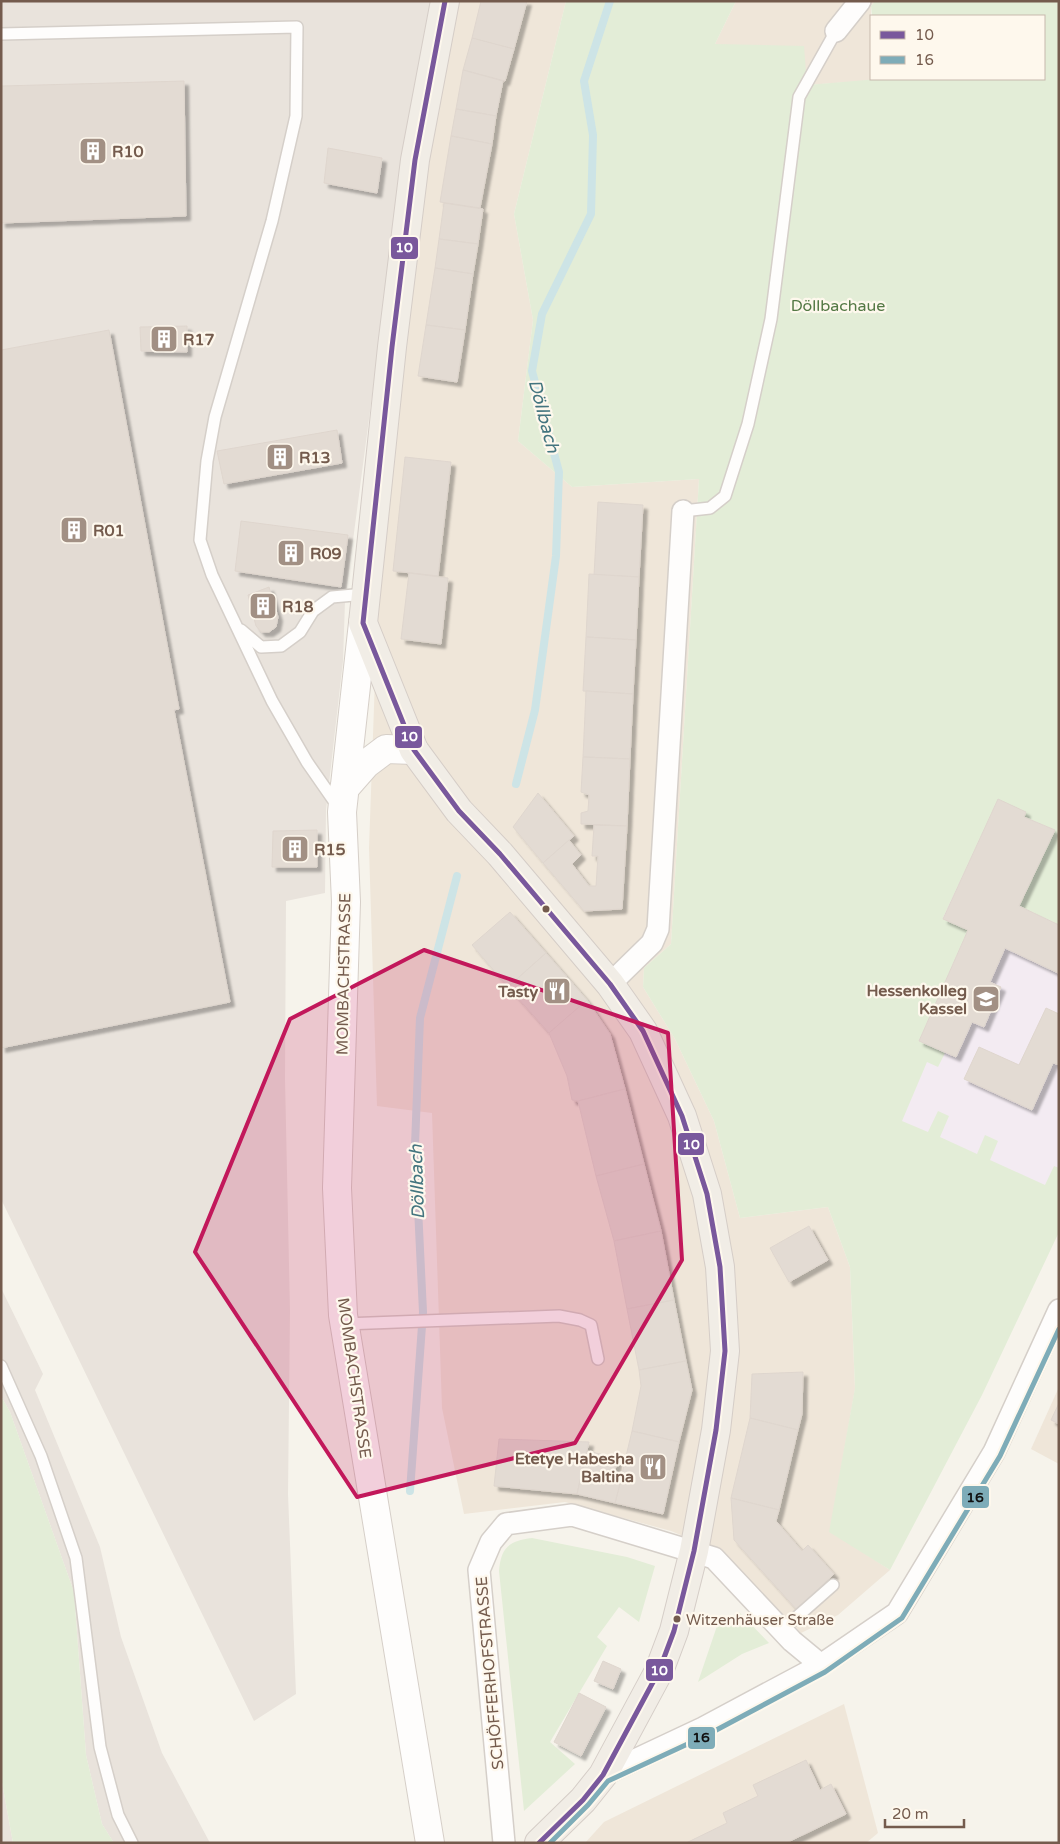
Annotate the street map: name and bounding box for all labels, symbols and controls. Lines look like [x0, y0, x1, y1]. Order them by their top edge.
legend [870, 15, 1045, 80]
text: 10 [915, 26, 934, 44]
text: 16 [915, 51, 934, 69]
building icon: R10 [78, 136, 108, 166]
place label: R10 [112, 142, 144, 162]
line badge: 10 [390, 236, 419, 260]
text: 10 [395, 239, 413, 256]
park label: Döllbachaue [791, 296, 885, 316]
building icon: R17 [149, 324, 179, 354]
place label: R17 [183, 330, 215, 350]
water label: Döllbach [524, 377, 565, 456]
building icon: R13 [265, 442, 295, 472]
place label: R13 [299, 448, 331, 468]
building icon: R01 [59, 515, 89, 545]
place label: R01 [93, 521, 125, 541]
building icon: R09 [276, 538, 306, 568]
place label: R09 [310, 544, 342, 564]
building icon: R18 [248, 591, 278, 621]
place label: R18 [282, 597, 314, 617]
line badge: 10 [394, 725, 423, 749]
text: 10 [400, 728, 418, 745]
building icon: R15 [280, 834, 310, 864]
place label: R15 [314, 840, 346, 860]
street label: MOMBACHSTRASSE [333, 893, 355, 1055]
unlabelled marker [541, 904, 551, 914]
restaurant icon: Tasty [542, 976, 572, 1006]
place label: Hessenkolleg Kassel [867, 981, 967, 1019]
place label: Tasty [497, 982, 538, 1002]
school or university icon: Hessenkolleg Kassel [971, 984, 1001, 1014]
line badge: 10 [677, 1132, 705, 1156]
text: 10 [682, 1136, 700, 1153]
water label: Döllbach [405, 1143, 429, 1220]
street label: MOMBACHSTRASSE [333, 1296, 375, 1460]
place label: Etetye Habesha Baltina [515, 1449, 634, 1487]
restaurant icon: Etetye Habesha Baltina [638, 1452, 668, 1482]
line badge: 16 [961, 1485, 990, 1509]
text: 16 [966, 1489, 984, 1506]
street label: SCHÖFFERHOFSTRASSE [472, 1575, 508, 1771]
place label: Witzenhäuser Straße [686, 1611, 834, 1629]
marker: Witzenhäuser Straße [672, 1614, 682, 1624]
line badge: 10 [645, 1658, 674, 1682]
text: 10 [650, 1662, 668, 1679]
line badge: 16 [687, 1726, 716, 1750]
text: 16 [692, 1729, 710, 1746]
scale bar [885, 1796, 964, 1828]
text: 20 m [892, 1805, 929, 1823]

